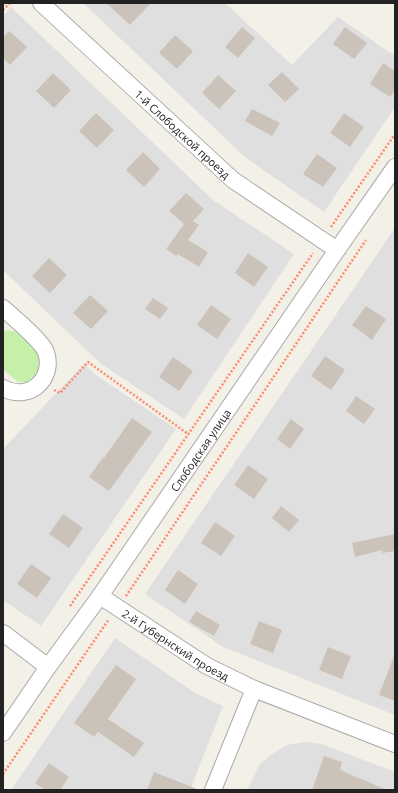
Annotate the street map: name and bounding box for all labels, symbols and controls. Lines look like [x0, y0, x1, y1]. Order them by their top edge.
street label: 1-й Слободской проезд [132, 86, 234, 182]
street label: Слободская улица [166, 406, 234, 494]
street label: 2-й Губернский проезд [120, 605, 232, 683]

